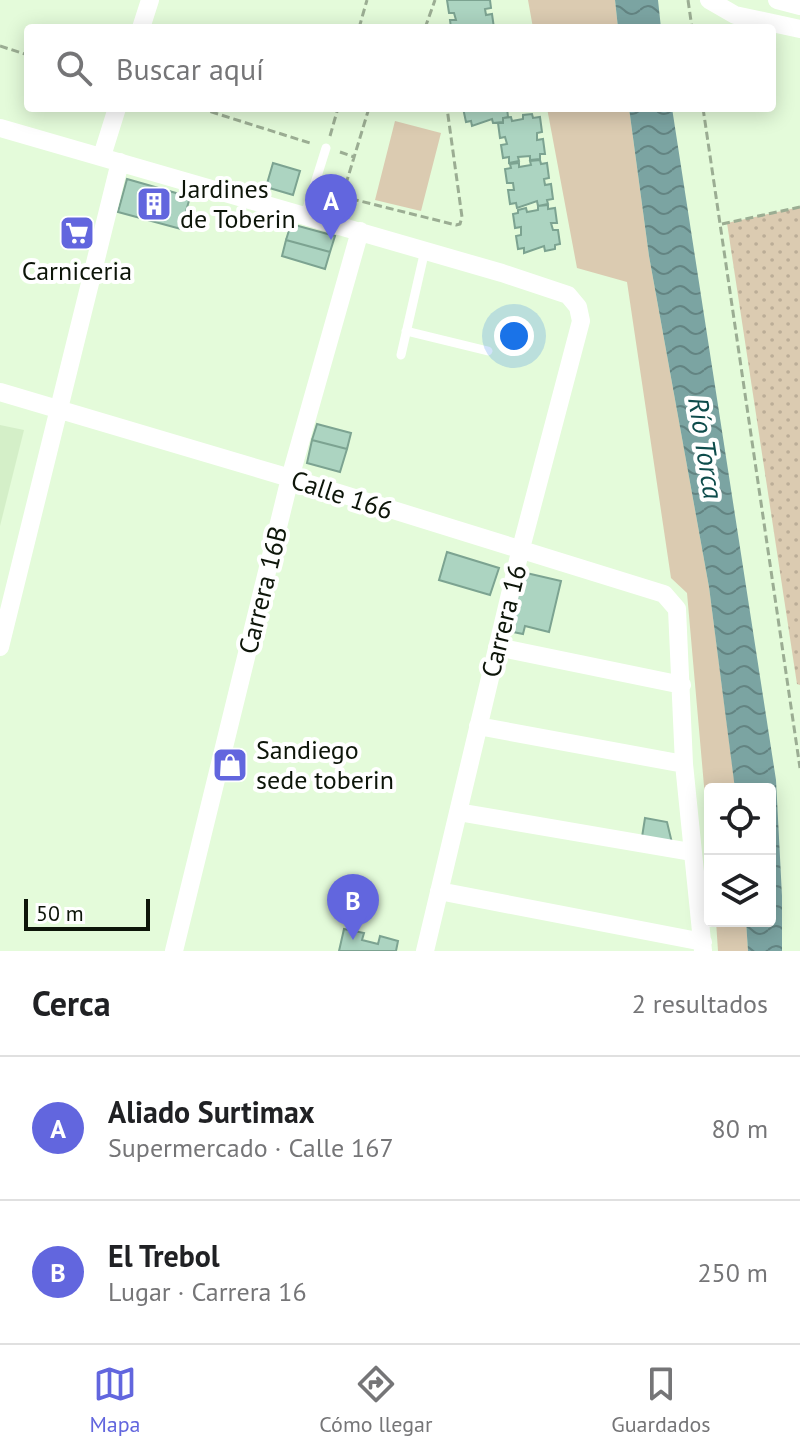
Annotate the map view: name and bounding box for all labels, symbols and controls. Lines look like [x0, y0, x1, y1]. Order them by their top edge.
search box [24, 24, 776, 112]
icon: search [52, 46, 96, 90]
text: Buscar aquí [116, 49, 264, 88]
place label: Jardines de Toberin [179, 172, 296, 235]
pin: A [305, 174, 357, 240]
building icon: Jardines de Toberin [135, 185, 173, 223]
supermarket icon: Carniceria [58, 214, 96, 252]
place label: Carniceria [22, 254, 132, 287]
your location [494, 316, 534, 356]
water label: Río Torca [680, 394, 733, 502]
street label: Calle 166 [287, 463, 397, 526]
street label: Carrera 16B [231, 523, 294, 657]
street label: Carrera 16 [474, 561, 533, 681]
place label: Sandiego sede toberin [256, 733, 394, 796]
shop icon: Sandiego sede toberin [211, 746, 249, 784]
map controls [704, 783, 776, 927]
button: locate [704, 783, 776, 855]
button: layers [704, 855, 776, 927]
pin: B [327, 874, 379, 940]
scale bar [24, 895, 150, 931]
text: 50 m [36, 899, 84, 927]
text: Cerca [32, 981, 111, 1025]
text: 2 resultados [632, 987, 768, 1020]
text: Aliado Surtimax [108, 1092, 315, 1131]
text: A [50, 1112, 66, 1145]
text: 80 m [712, 1112, 768, 1145]
text: Supermercado · Calle 167 [108, 1131, 394, 1164]
text: El Trebol [108, 1236, 220, 1275]
text: B [50, 1256, 66, 1289]
text: 250 m [697, 1256, 768, 1289]
text: Lugar · Carrera 16 [108, 1275, 307, 1308]
tab: Mapa [89, 1362, 141, 1438]
tab: Cómo llegar [319, 1362, 432, 1438]
tab: Guardados [611, 1362, 711, 1438]

